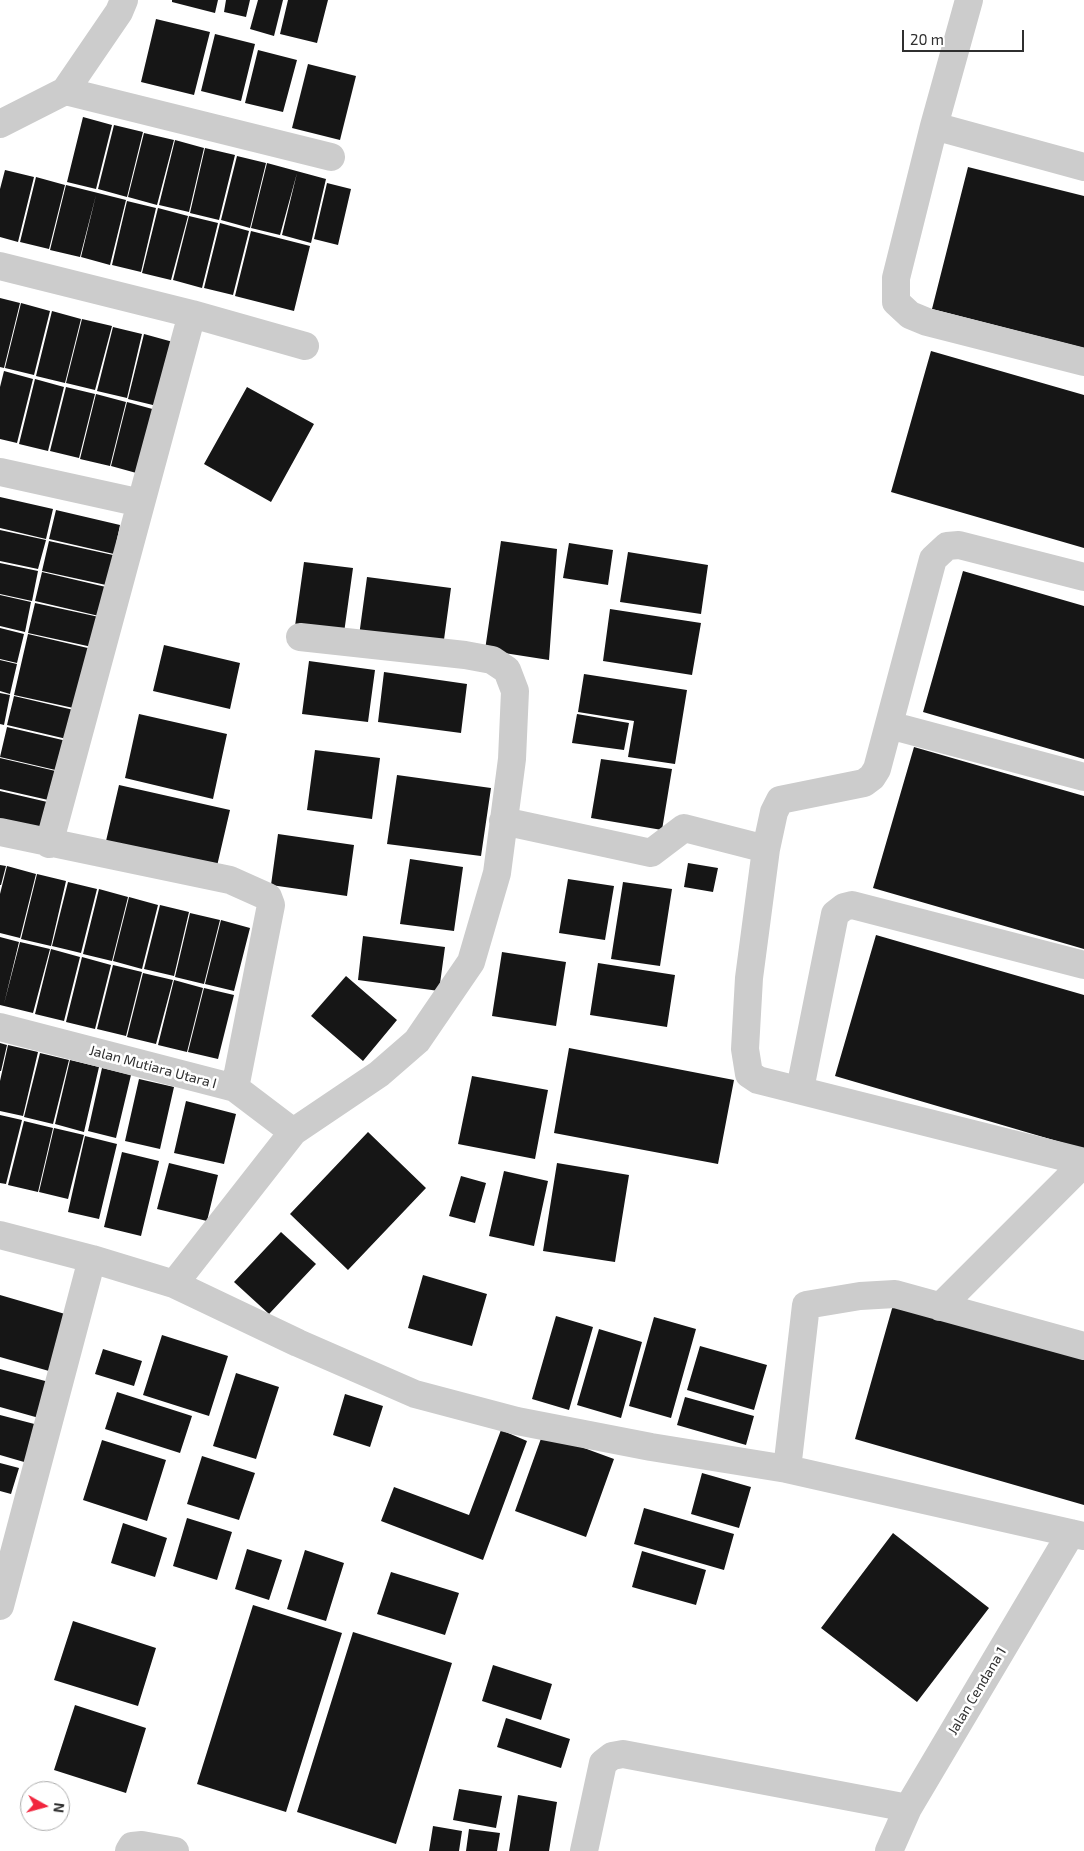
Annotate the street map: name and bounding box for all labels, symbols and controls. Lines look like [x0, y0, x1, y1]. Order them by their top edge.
scale bar [904, 20, 1026, 52]
text: 20 m [910, 30, 944, 48]
street label: Jalan Mutiara Utara I [87, 1042, 219, 1092]
street label: Jalan Cendana 1 [944, 1644, 1010, 1738]
north arrow [20, 1781, 70, 1831]
text: N [50, 1802, 68, 1814]

